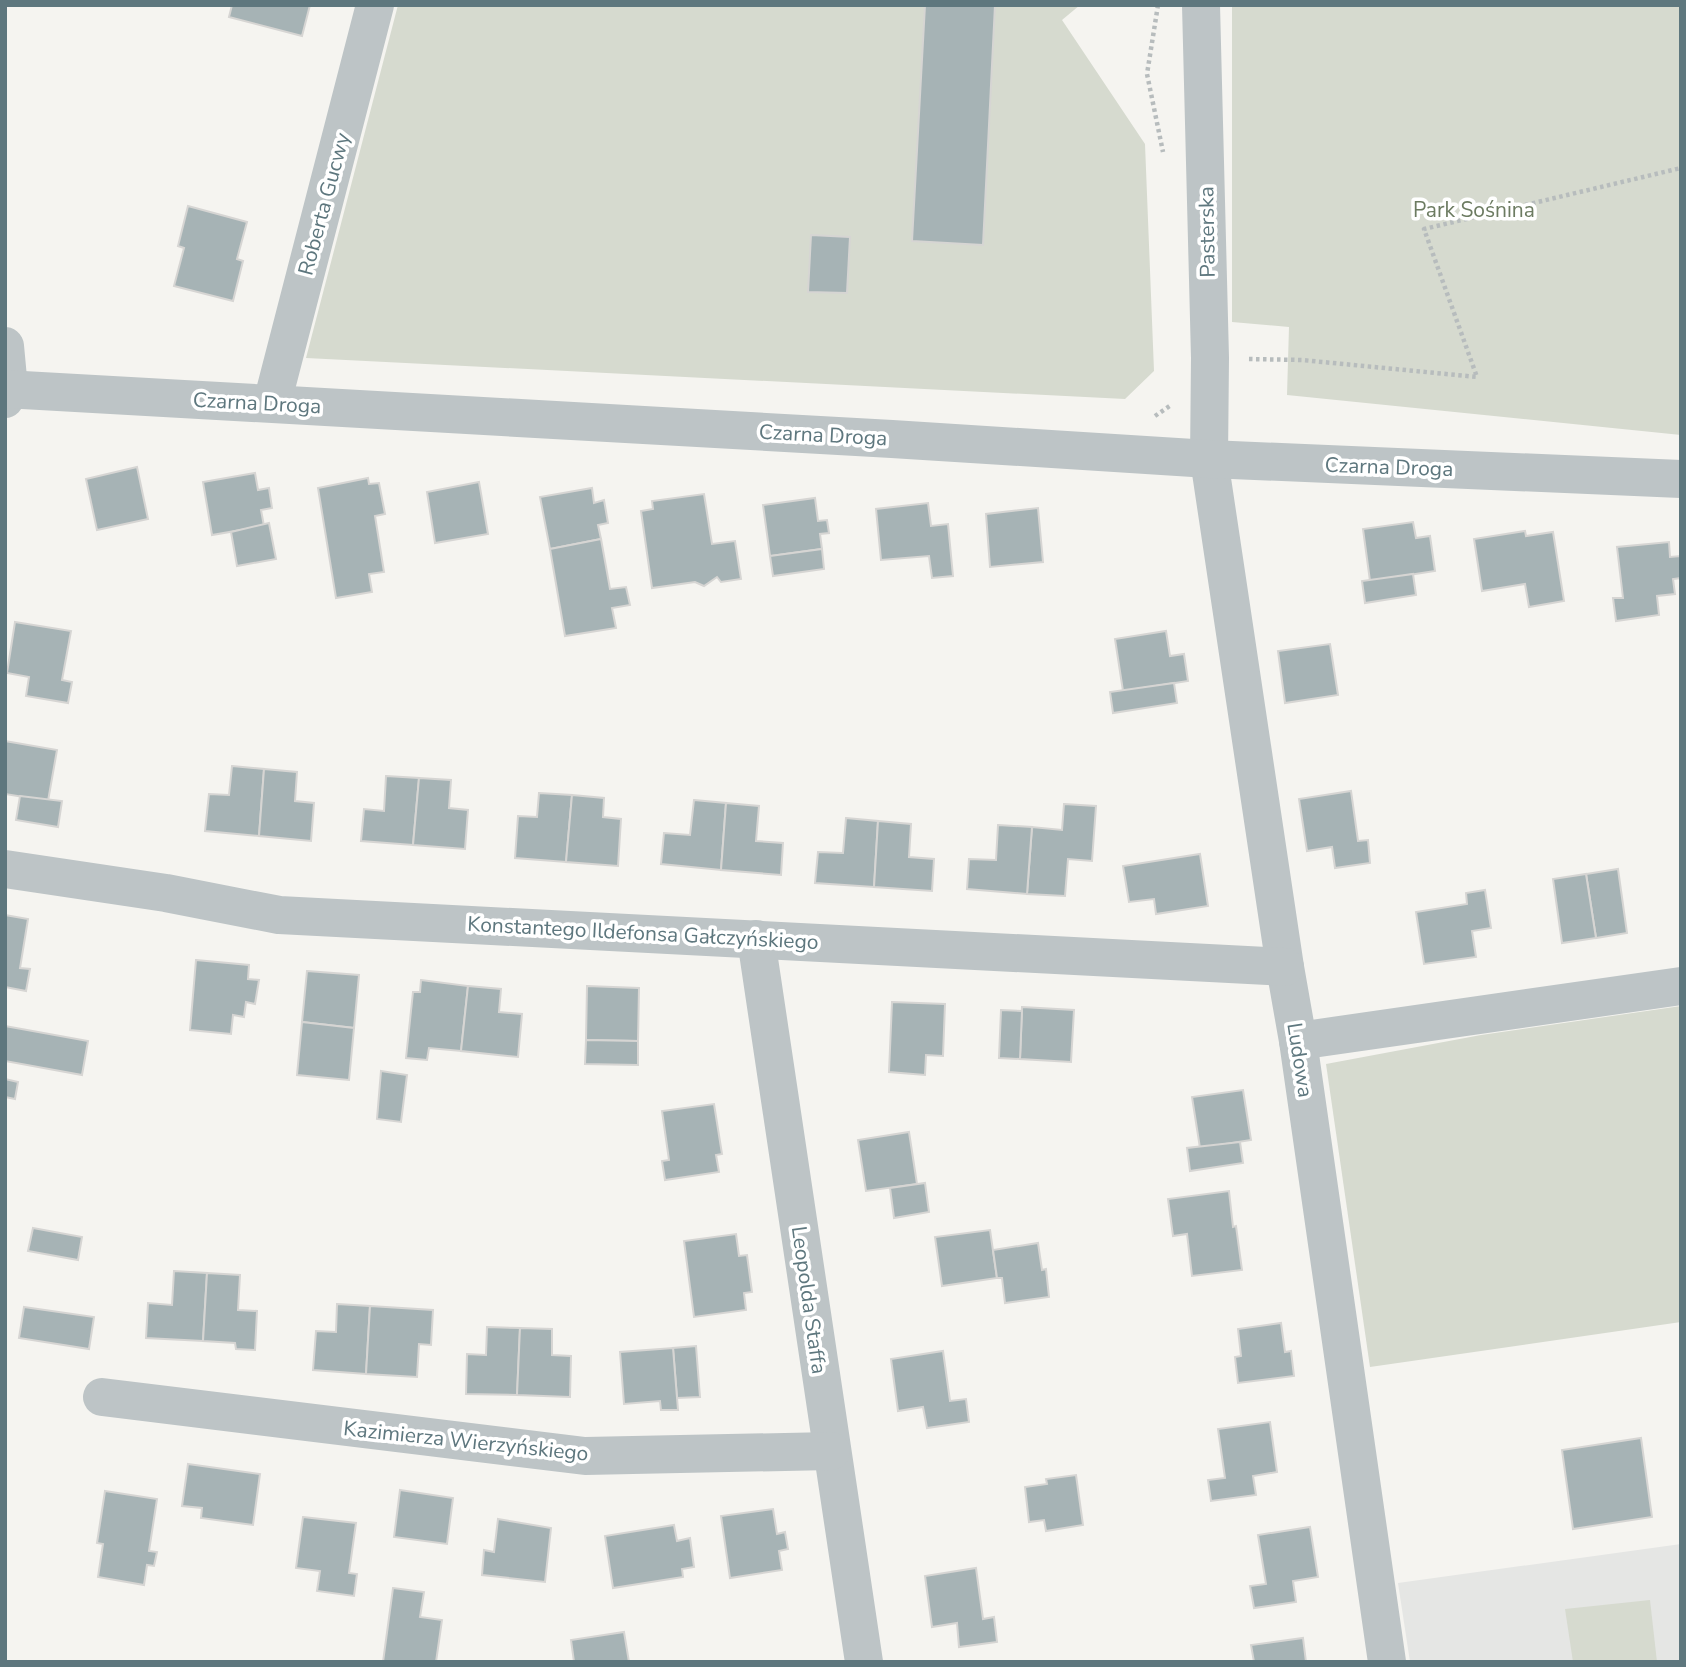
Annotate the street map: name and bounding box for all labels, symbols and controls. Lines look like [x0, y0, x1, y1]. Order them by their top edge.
street label: Roberta Gucwy [292, 129, 357, 278]
street label: Pasterska [1192, 186, 1222, 278]
park label: Park Sośnina [1413, 196, 1535, 224]
street label: Czarna Droga [192, 386, 322, 420]
street label: Czarna Droga [758, 418, 888, 452]
street label: Czarna Droga [1324, 451, 1454, 483]
street label: Konstantego Ildefonsa Gałczyńskiego [467, 910, 819, 956]
street label: Ludowa [1280, 1021, 1320, 1099]
street label: Leopolda Staffa [785, 1224, 833, 1376]
street label: Kazimierza Wierzyńskiego [342, 1414, 590, 1468]

